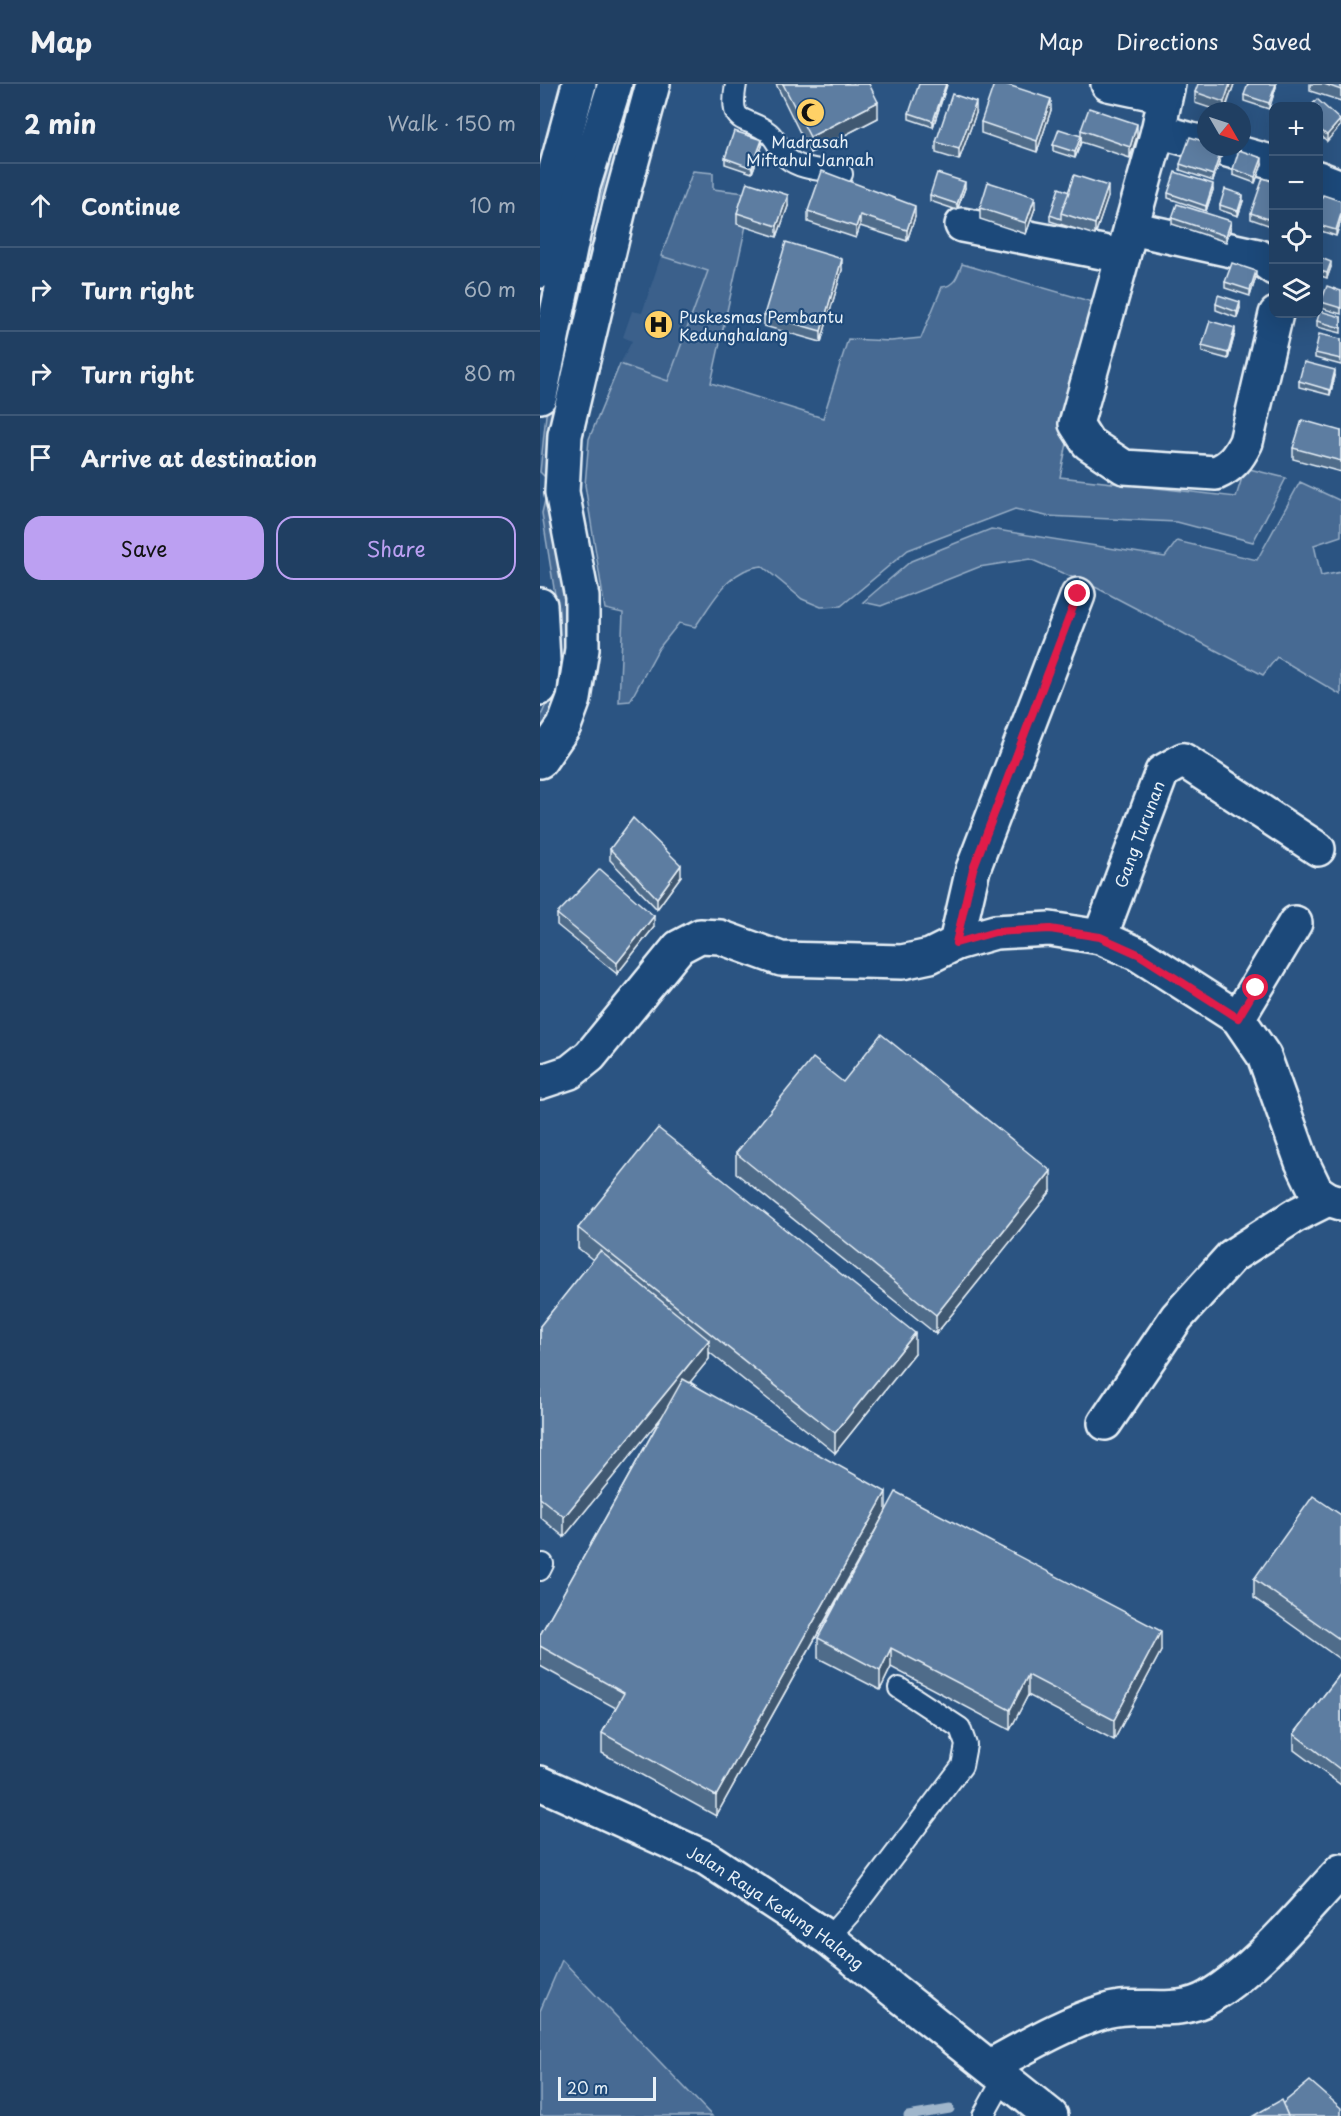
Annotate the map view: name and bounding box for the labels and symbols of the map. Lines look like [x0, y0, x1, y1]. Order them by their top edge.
mosque icon: Madrasah Miftahul Jannah [794, 97, 826, 129]
north arrow [1197, 102, 1251, 156]
place label: Madrasah Miftahul Jannah [746, 129, 874, 171]
place label: Puskesmas Pembantu Kedunghalang [679, 304, 844, 346]
hospital icon: Puskesmas Pembantu Kedunghalang [642, 309, 674, 341]
route end [1064, 580, 1090, 606]
street label: Gang Turunan [1108, 777, 1170, 891]
route start [1242, 974, 1268, 1000]
street label: Jalan Raya Kedung Halang [683, 1839, 869, 1975]
scale bar [558, 2074, 656, 2102]

